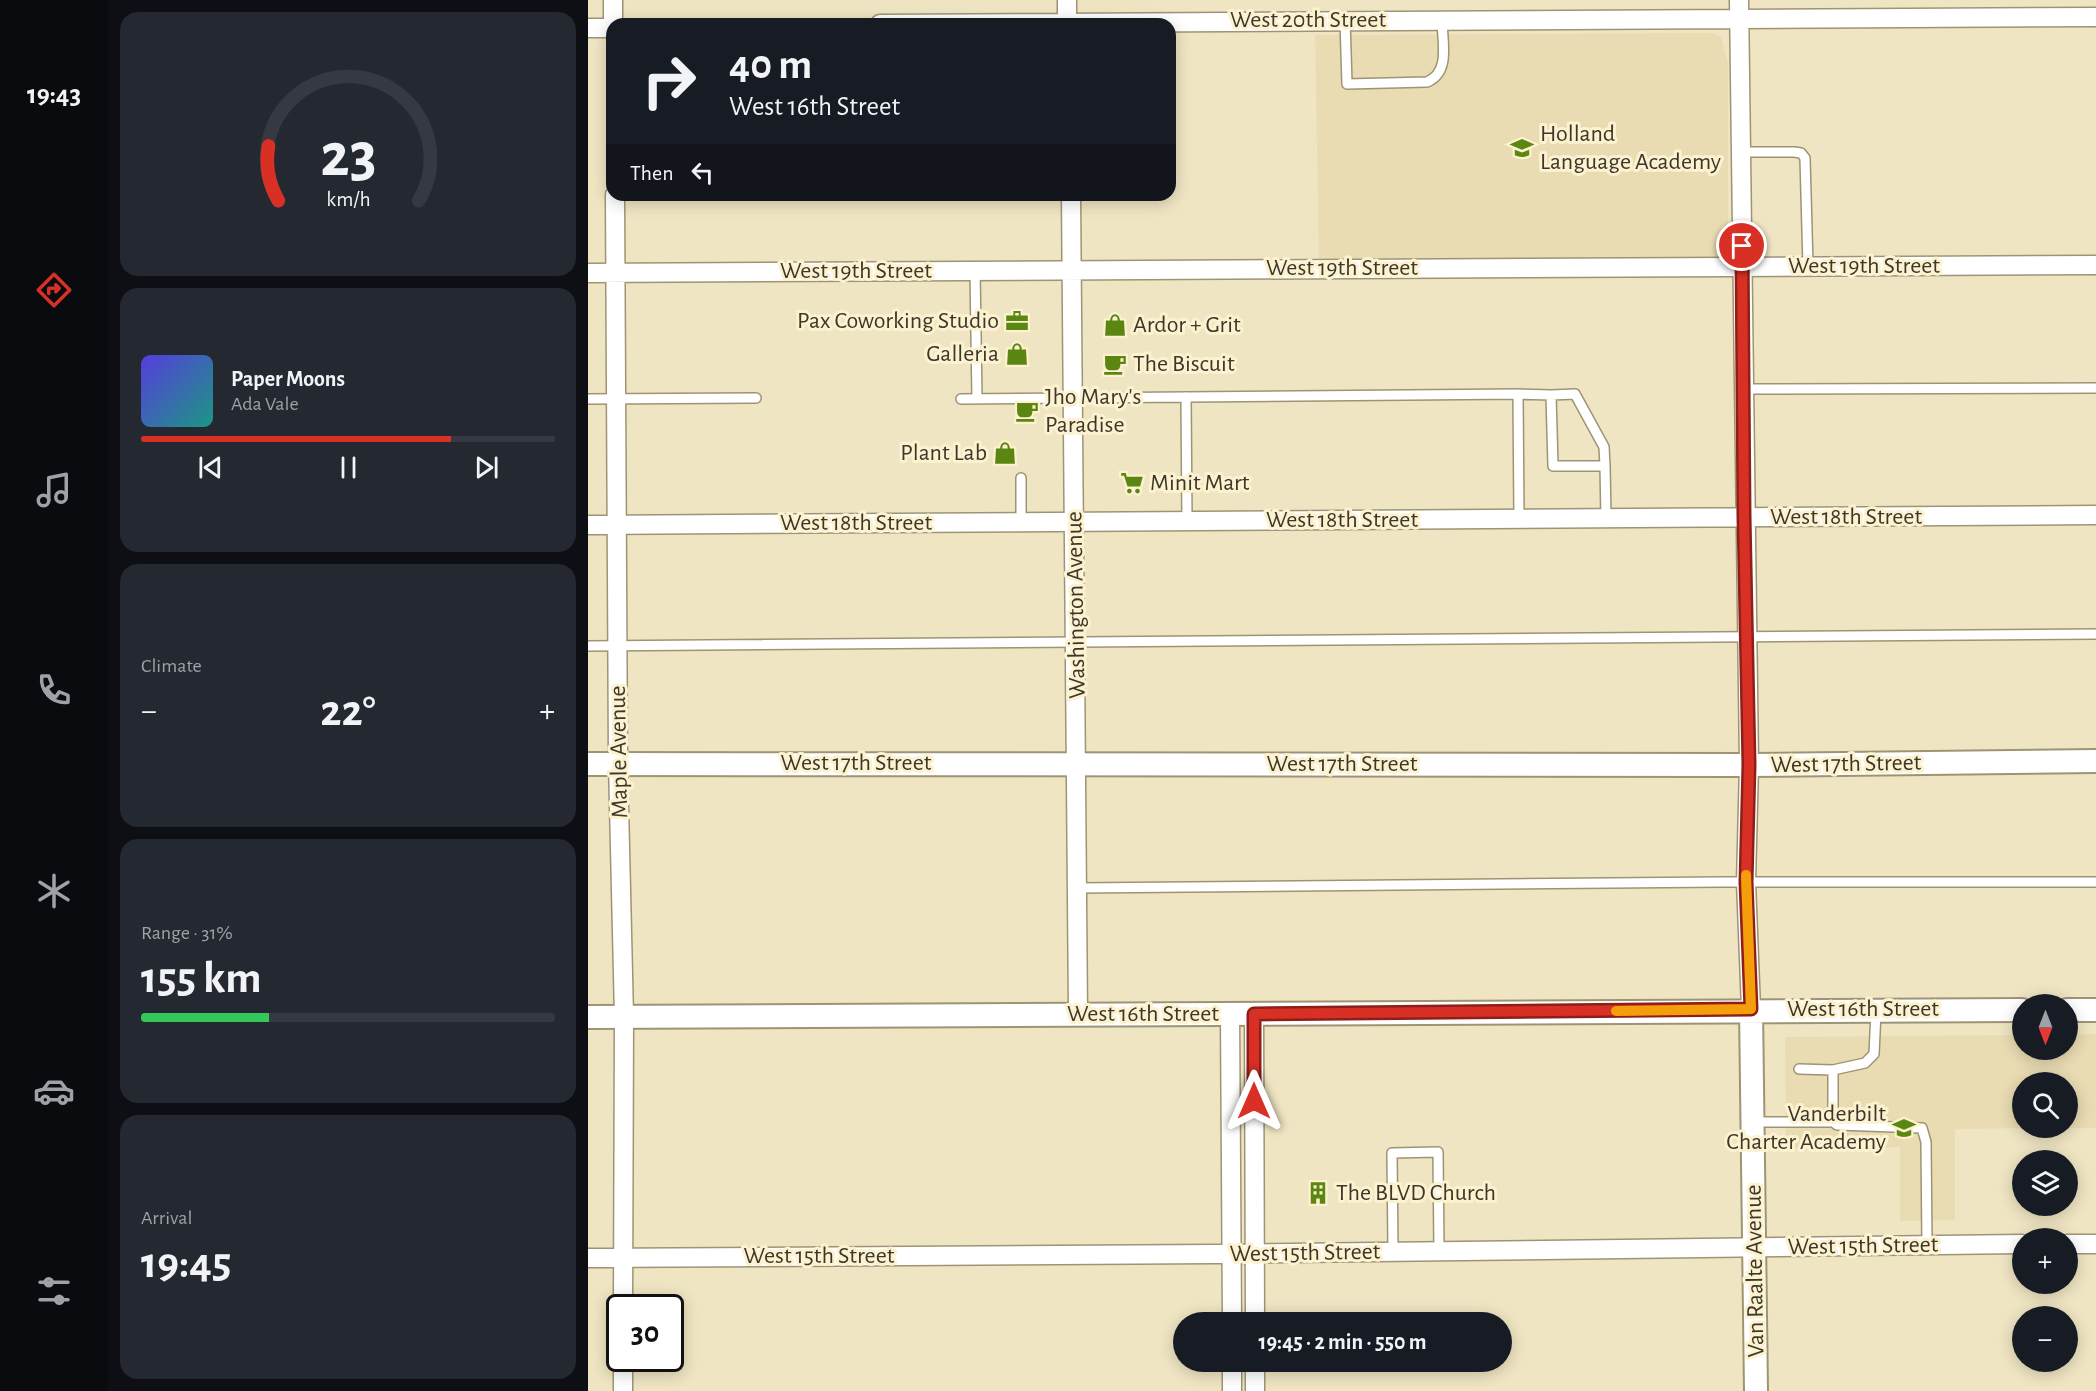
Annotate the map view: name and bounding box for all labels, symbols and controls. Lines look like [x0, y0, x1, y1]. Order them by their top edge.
street label: West 20th Street [1230, 8, 1386, 32]
icon: right [630, 42, 708, 120]
text: 40 m [729, 44, 812, 86]
text: 19:43 [27, 81, 81, 108]
text: West 16th Street [729, 93, 900, 120]
place label: Holland Language Academy [1540, 122, 1721, 174]
text: 23 [320, 125, 376, 187]
school or university icon: Holland Language Academy [1509, 135, 1535, 161]
icon: left [686, 156, 719, 189]
text: Then [630, 162, 674, 184]
text: km/h [326, 189, 370, 210]
pin [1716, 220, 1767, 271]
icon: arrive [1725, 229, 1758, 262]
street label: West 19th Street [1788, 254, 1940, 278]
street label: West 19th Street [1266, 256, 1418, 280]
street label: West 19th Street [780, 259, 932, 283]
icon: directions [33, 269, 75, 311]
office icon: Pax Coworking Studio [1004, 308, 1030, 334]
place label: Pax Coworking Studio [797, 309, 999, 333]
shop icon: Ardor + Grit [1102, 312, 1128, 338]
place label: Ardor + Grit [1133, 313, 1241, 337]
shop icon: Galleria [1004, 341, 1030, 367]
place label: Galleria [926, 342, 999, 366]
cafe icon: The Biscuit [1102, 351, 1128, 377]
place label: The Biscuit [1133, 352, 1235, 376]
text: Paper Moons [231, 368, 345, 390]
place label: Jho Mary's Paradise [1045, 385, 1141, 437]
text: Ada Vale [231, 394, 299, 414]
cafe icon: Jho Mary's Paradise [1014, 398, 1040, 424]
shop icon: Plant Lab [992, 440, 1018, 466]
place label: Plant Lab [900, 441, 987, 465]
icon: previous [194, 451, 227, 484]
icon: pause [332, 451, 365, 484]
icon: next [470, 451, 503, 484]
icon: music [33, 469, 75, 511]
supermarket icon: Minit Mart [1119, 470, 1145, 496]
place label: Minit Mart [1150, 471, 1250, 495]
street label: West 18th Street [1770, 505, 1922, 529]
street label: West 18th Street [1266, 508, 1418, 532]
street label: West 18th Street [780, 511, 932, 535]
street label: Washington Avenue [1062, 511, 1090, 699]
text: Climate [141, 656, 202, 676]
icon: phone [33, 669, 75, 711]
street label: Maple Avenue [606, 685, 632, 819]
text: 22° [320, 689, 376, 734]
text: − [141, 695, 157, 728]
text: + [539, 695, 555, 728]
street label: West 17th Street [781, 751, 932, 775]
street label: West 17th Street [1770, 751, 1922, 777]
street label: West 17th Street [1267, 752, 1418, 776]
icon: climate [33, 870, 75, 912]
text: Range · 31% [141, 923, 233, 943]
text: 155 km [141, 956, 261, 1001]
north arrow [2012, 994, 2078, 1060]
map controls [2012, 994, 2078, 1372]
street label: West 16th Street [1787, 997, 1939, 1021]
street label: West 16th Street [1067, 1002, 1219, 1026]
position arrow [1222, 1069, 1286, 1133]
icon: car [33, 1070, 75, 1112]
button: search [2012, 1072, 2078, 1138]
place label: Vanderbilt Charter Academy [1726, 1102, 1886, 1154]
school or university icon: Vanderbilt Charter Academy [1891, 1115, 1917, 1141]
button: layers [2012, 1150, 2078, 1216]
building icon: The BLVD Church [1305, 1180, 1331, 1206]
place label: The BLVD Church [1336, 1181, 1496, 1205]
street label: Van Raalte Avenue [1741, 1184, 1769, 1358]
text: Arrival [141, 1208, 192, 1228]
button: + [2012, 1228, 2078, 1294]
street label: West 15th Street [1787, 1233, 1939, 1259]
street label: West 15th Street [1229, 1240, 1381, 1266]
text: 19:45 [141, 1241, 231, 1286]
street label: West 15th Street [744, 1244, 895, 1268]
icon: filters [33, 1270, 75, 1312]
speed limit sign: 30 [606, 1294, 684, 1372]
button: − [2012, 1306, 2078, 1372]
text: 19:45 · 2 min · 550 m [1259, 1331, 1426, 1353]

